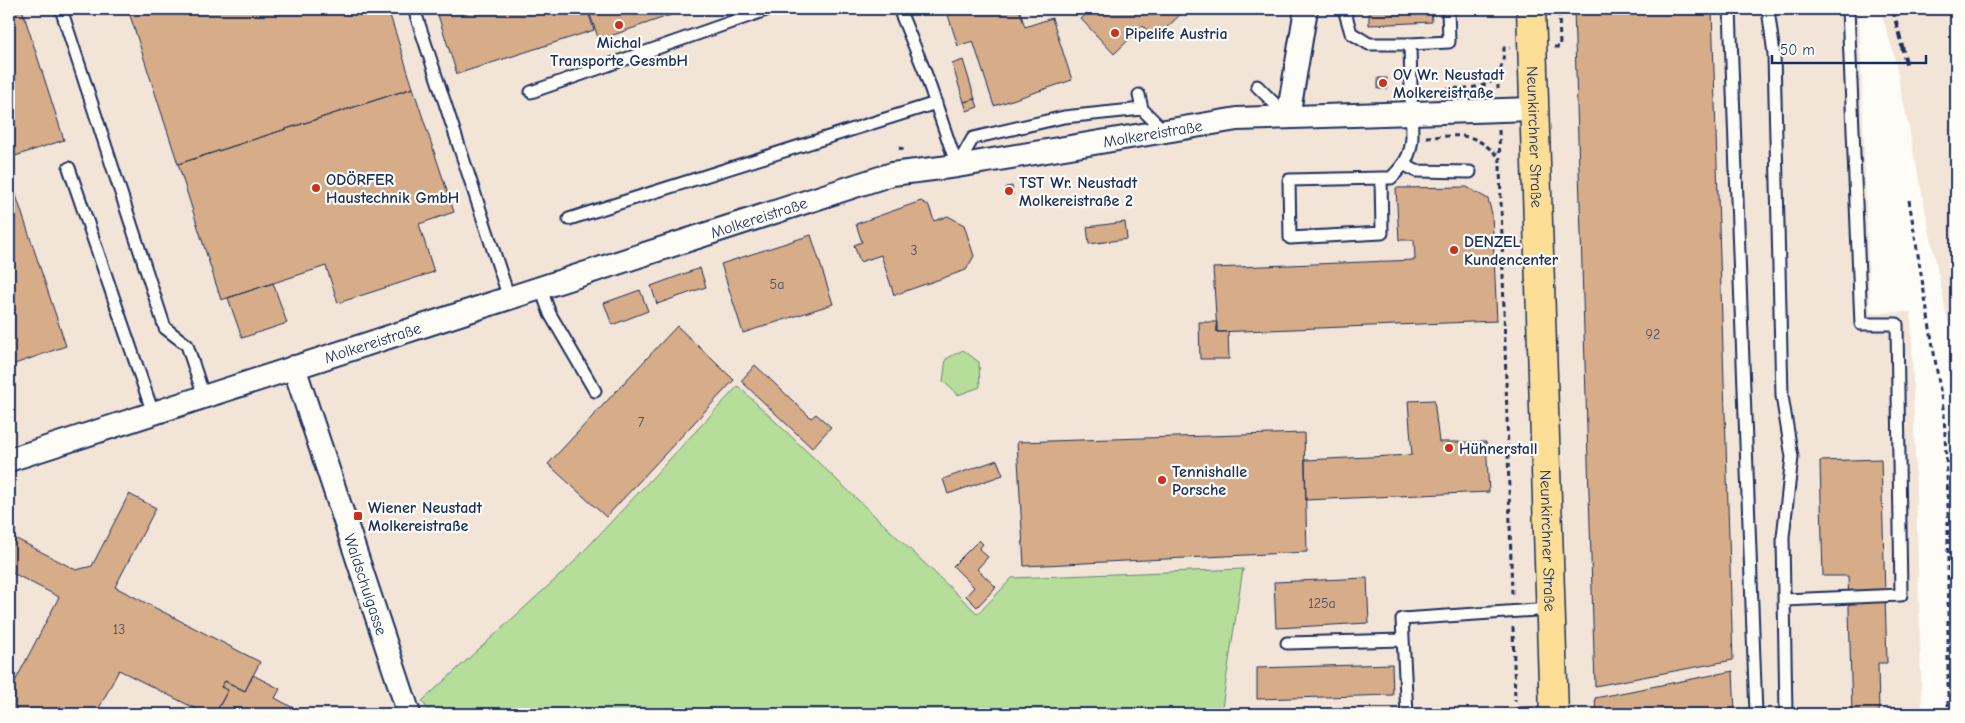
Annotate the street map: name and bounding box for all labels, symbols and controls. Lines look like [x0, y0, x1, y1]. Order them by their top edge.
marker: Michal Transporte GesmbH [613, 19, 625, 31]
place label: Pipelife Austria [1125, 25, 1228, 43]
marker: Pipelife Austria [1109, 27, 1121, 39]
scale bar [1772, 32, 1926, 64]
place label: Michal Transporte GesmbH [550, 34, 688, 70]
text: 50 m [1780, 41, 1815, 59]
place label: OV Wr. Neustadt Molkereistraße [1393, 66, 1505, 102]
street label: Neunkirchner Straße [1523, 66, 1545, 208]
marker: OV Wr. Neustadt Molkereistraße [1377, 77, 1389, 89]
street label: Molkereistraße [1102, 117, 1204, 151]
place label: ODÖRFER Haustechnik GmbH [326, 171, 459, 207]
place label: TST Wr. Neustadt Molkereistraße 2 [1019, 174, 1138, 210]
marker: ODÖRFER Haustechnik GmbH [310, 182, 322, 194]
marker: TST Wr. Neustadt Molkereistraße 2 [1003, 185, 1015, 197]
street label: Molkereistraße [708, 194, 810, 242]
place label: DENZEL Kundencenter [1464, 233, 1559, 269]
house number: 3 [910, 242, 918, 259]
marker: DENZEL Kundencenter [1448, 244, 1460, 256]
house number: 5a [770, 276, 784, 293]
street label: Molkereistraße [322, 319, 423, 367]
house number: 92 [1646, 326, 1660, 343]
house number: 7 [638, 414, 645, 431]
place label: Hühnerstall [1459, 440, 1538, 458]
marker: Hühnerstall [1443, 442, 1455, 454]
place label: Tennishalle Porsche [1172, 463, 1247, 499]
street label: Neunkirchner Straße [1536, 470, 1559, 612]
marker: Tennishalle Porsche [1156, 474, 1168, 486]
place label: Wiener Neustadt Molkereistraße [368, 499, 483, 535]
marker: Wiener Neustadt Molkereistraße [352, 510, 364, 522]
street label: Waldschulgasse [340, 532, 390, 638]
house number: 125a [1308, 595, 1336, 612]
house number: 13 [113, 621, 125, 638]

